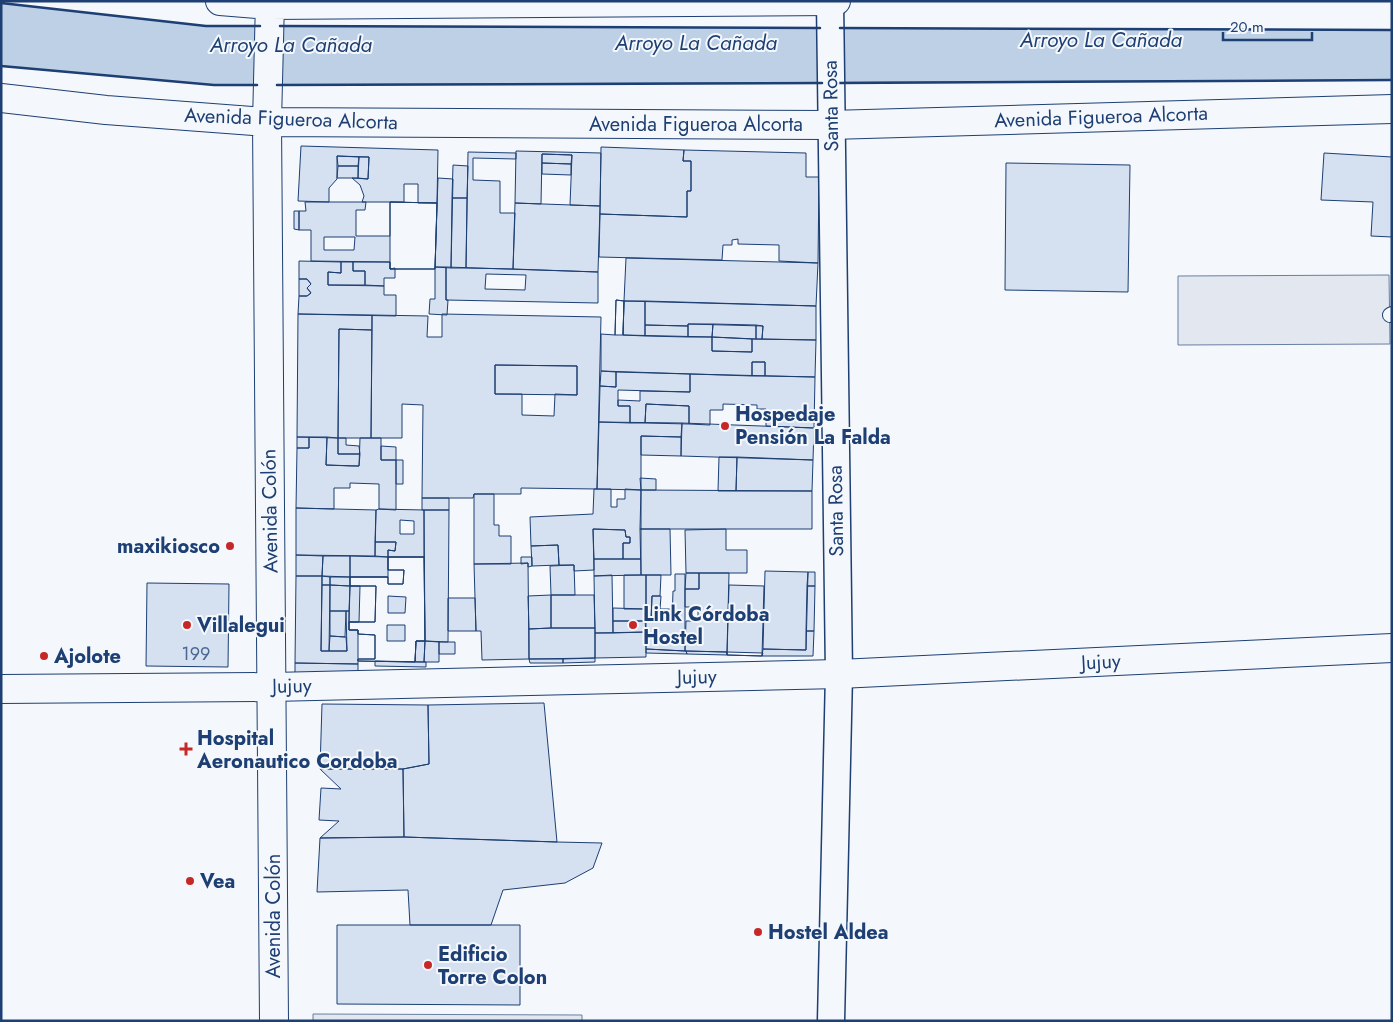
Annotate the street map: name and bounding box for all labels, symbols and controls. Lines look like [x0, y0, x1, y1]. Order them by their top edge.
scale bar [1223, 10, 1312, 42]
text: 20 m [1230, 16, 1264, 38]
water label: Arroyo La Cañada [1019, 25, 1183, 55]
water label: Arroyo La Cañada [614, 28, 778, 58]
water label: Arroyo La Cañada [209, 30, 373, 60]
street label: Santa Rosa [816, 60, 846, 152]
street label: Avenida Figueroa Alcorta [994, 99, 1208, 135]
street label: Avenida Figueroa Alcorta [184, 101, 398, 137]
street label: Avenida Figueroa Alcorta [589, 110, 803, 139]
place label: Hospedaje Pensión La Falda [735, 400, 891, 452]
marker: Hospedaje Pensión La Falda [719, 420, 731, 432]
street label: Avenida Colón [254, 449, 286, 573]
street label: Santa Rosa [821, 465, 851, 557]
place label: maxikiosco [117, 532, 220, 561]
marker: maxikiosco [224, 540, 236, 552]
place label: Link Córdoba Hostel [643, 600, 769, 652]
place label: Villalegui [196, 611, 285, 640]
marker: Villalegui [181, 619, 193, 631]
marker: Link Córdoba Hostel [627, 619, 639, 631]
house number: 199 [182, 641, 210, 667]
place label: Ajolote [53, 642, 121, 671]
street label: Jujuy [1077, 646, 1122, 678]
marker: Ajolote [38, 650, 50, 662]
street label: Jujuy [674, 662, 717, 692]
street label: Jujuy [269, 671, 312, 701]
place label: Hospital Aeronautico Cordoba [196, 724, 398, 776]
marker: Hospital Aeronautico Cordoba [179, 742, 193, 756]
street label: Avenida Colón [259, 854, 288, 978]
place label: Vea [199, 867, 235, 896]
marker: Vea [184, 875, 196, 887]
place label: Hostel Aldea [768, 918, 889, 947]
marker: Hostel Aldea [752, 926, 764, 938]
place label: Edificio Torre Colon [438, 940, 547, 992]
marker: Edificio Torre Colon [422, 959, 434, 971]

